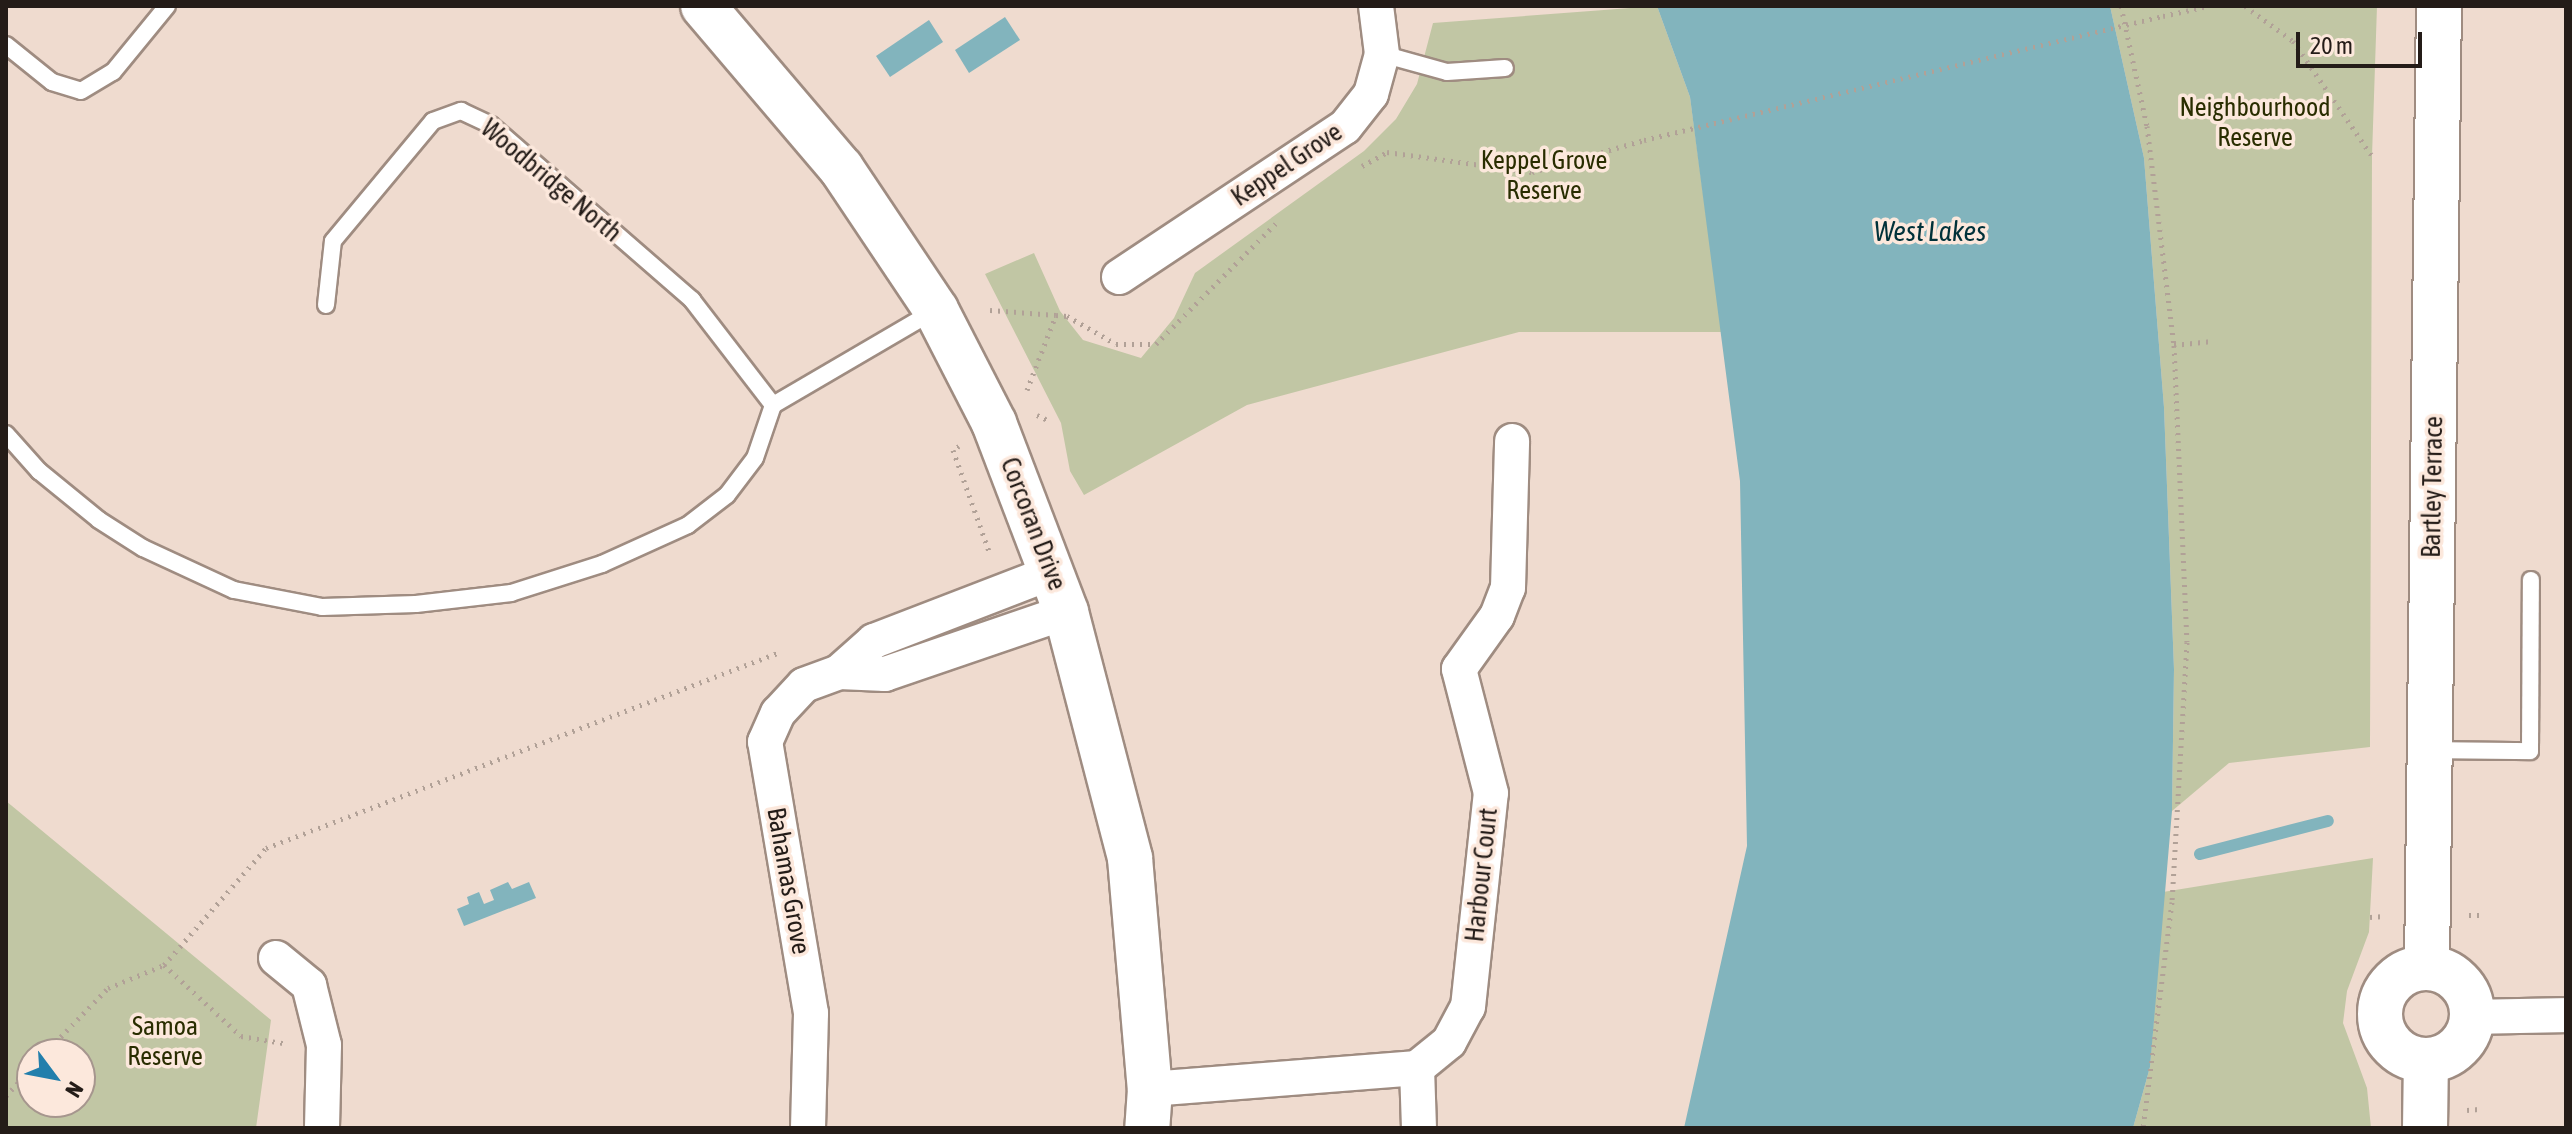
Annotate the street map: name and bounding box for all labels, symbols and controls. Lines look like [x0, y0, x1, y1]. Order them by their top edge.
scale bar [2300, 16, 2426, 66]
text: 20 m [2310, 32, 2353, 59]
park label: Neighbourhood Reserve [2179, 92, 2331, 154]
street label: Woodbridge North [474, 113, 628, 249]
street label: Keppel Grove [1226, 117, 1348, 213]
park label: Keppel Grove Reserve [1481, 145, 1607, 206]
water label: West Lakes [1874, 214, 1986, 248]
street label: Bartley Terrace [2416, 416, 2450, 558]
street label: Corcoran Drive [993, 453, 1073, 595]
street label: Bahamas Grove [760, 805, 816, 957]
street label: Harbour Court [1459, 806, 1505, 944]
park label: Samoa Reserve [127, 1011, 203, 1072]
north arrow [16, 1038, 96, 1118]
text: N [60, 1077, 89, 1102]

